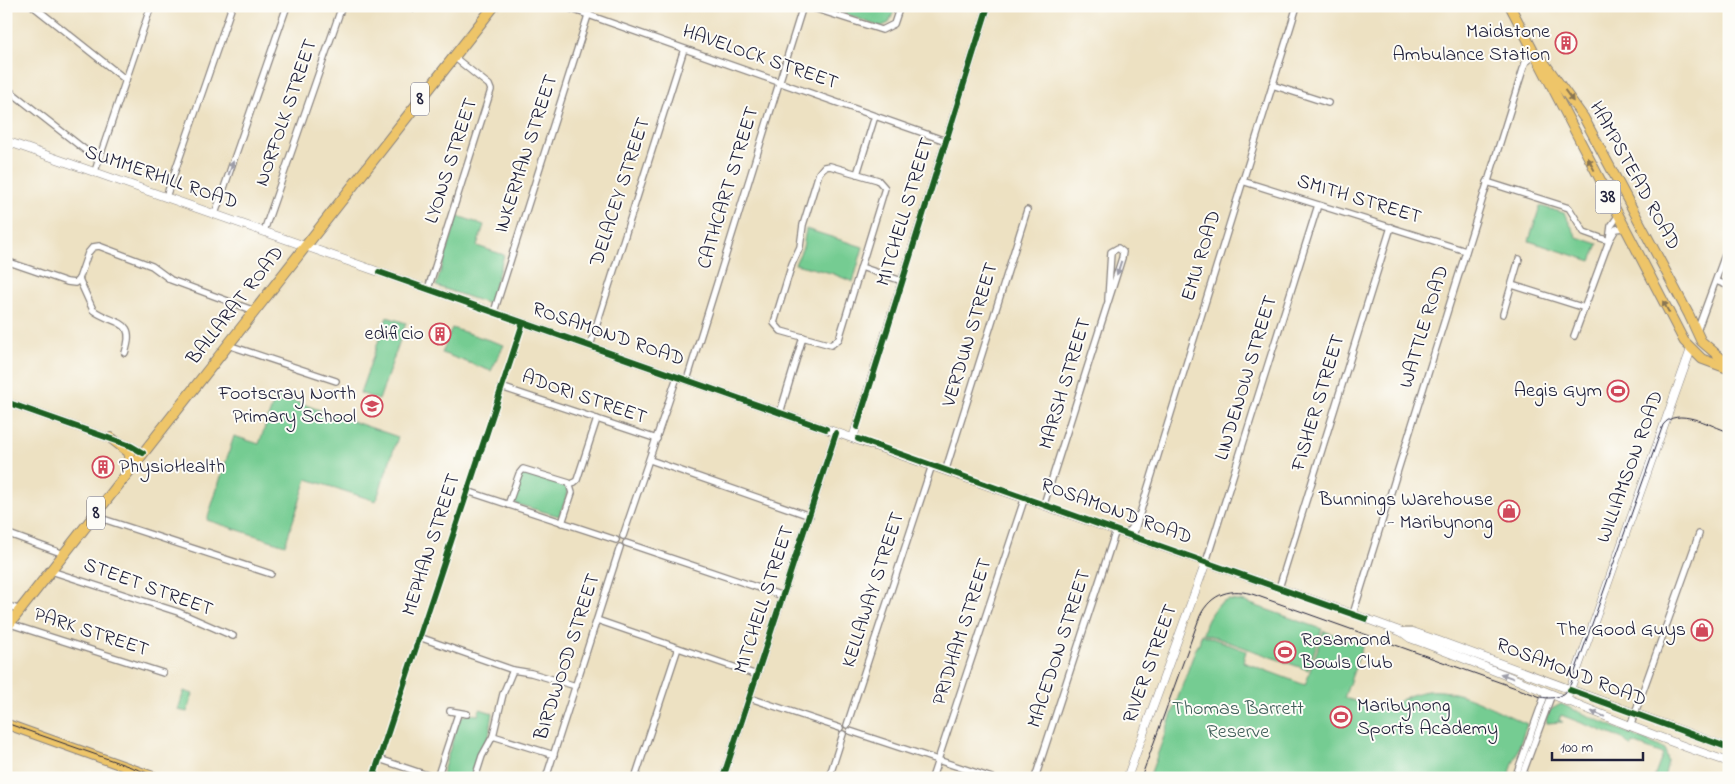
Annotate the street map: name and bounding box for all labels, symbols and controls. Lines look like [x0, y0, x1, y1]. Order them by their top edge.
street label: HAVELOCK STREET [678, 18, 842, 98]
place label: Maidstone Ambulance Station [1392, 18, 1550, 70]
building icon: Maidstone Ambulance Station [1554, 31, 1578, 55]
street label: NORFOLK STREET [248, 35, 326, 191]
street label: INKERMAN STREET [488, 71, 566, 237]
road number: 8 [411, 82, 429, 116]
one-way arrow [1564, 89, 1574, 103]
street label: LYONS STREET [418, 94, 486, 228]
street label: HAMPSTEAD ROAD [1581, 96, 1687, 256]
street label: CATHCART STREET [691, 103, 767, 273]
street label: DELACEY STREET [583, 114, 659, 271]
street label: MITCHELL STREET [870, 134, 942, 290]
street label: SUMMERHILL ROAD [80, 138, 242, 218]
one-way arrow [1586, 157, 1595, 170]
one-way arrow [227, 160, 235, 175]
street label: SMITH STREET [1293, 167, 1425, 233]
road number: 38 [1596, 180, 1620, 213]
street label: EMU ROAD [1174, 207, 1230, 305]
street label: BALLARAT ROAD [180, 240, 292, 373]
street label: VERDUN STREET [935, 259, 1007, 412]
one-way arrow [1115, 260, 1122, 275]
street label: WATTLE ROAD [1393, 262, 1457, 392]
street label: LINDENOW STREET [1208, 292, 1286, 464]
street label: ROSAMOND ROAD [528, 295, 688, 375]
one-way arrow [1662, 300, 1670, 315]
street label: MARSH STREET [1032, 315, 1100, 453]
place label: edificio [364, 320, 424, 349]
building icon: edificio [428, 322, 452, 346]
street label: FISHER STREET [1284, 331, 1354, 476]
street label: ADORI STREET [517, 363, 651, 433]
place label: Aegis Gym [1514, 377, 1602, 407]
sports icon: Aegis Gym [1606, 379, 1630, 403]
place label: Footscray North Primary School [218, 380, 356, 432]
street label: WILLIAMSON ROAD [1590, 387, 1672, 547]
school or university icon: Footscray North Primary School [360, 394, 384, 418]
place label: PhysioHealth [119, 453, 225, 482]
building icon: PhysioHealth [91, 455, 115, 479]
street label: MEPHAN STREET [395, 470, 469, 620]
street label: ROSAMOND ROAD [1036, 471, 1196, 553]
place label: Bunnings Warehouse - Maribynong [1318, 486, 1493, 539]
road number: 8 [87, 496, 105, 530]
shop icon: Bunnings Warehouse - Maribynong [1497, 499, 1521, 523]
street label: KELLAWAY STREET [835, 508, 913, 672]
street label: MITCHELL STREET [727, 522, 803, 678]
street label: STEET STREET [79, 551, 217, 625]
street label: PRIDHAM STREET [926, 555, 1000, 709]
street label: MACEDON STREET [1021, 566, 1099, 732]
street label: BIRDWOOD STREET [527, 570, 609, 745]
street label: PARK STREET [30, 601, 152, 665]
street label: RIVER STREET [1116, 601, 1186, 727]
place label: The Good Guys [1556, 616, 1686, 645]
shop icon: The Good Guys [1690, 618, 1714, 642]
place label: Rosamond Bowls Club [1300, 626, 1393, 678]
street label: ROSAMOND ROAD [1491, 631, 1651, 715]
sports icon: Rosamond Bowls Club [1273, 640, 1297, 664]
one-way arrow [1499, 672, 1514, 679]
place label: Maribynong Sports Academy [1357, 692, 1498, 744]
park label: Thomas Barrett Reserve [1172, 695, 1304, 747]
sports icon: Maribynong Sports Academy [1329, 705, 1353, 729]
one-way arrow [1590, 710, 1605, 718]
scale bar [1552, 729, 1644, 761]
text: 100 m [1560, 737, 1593, 759]

